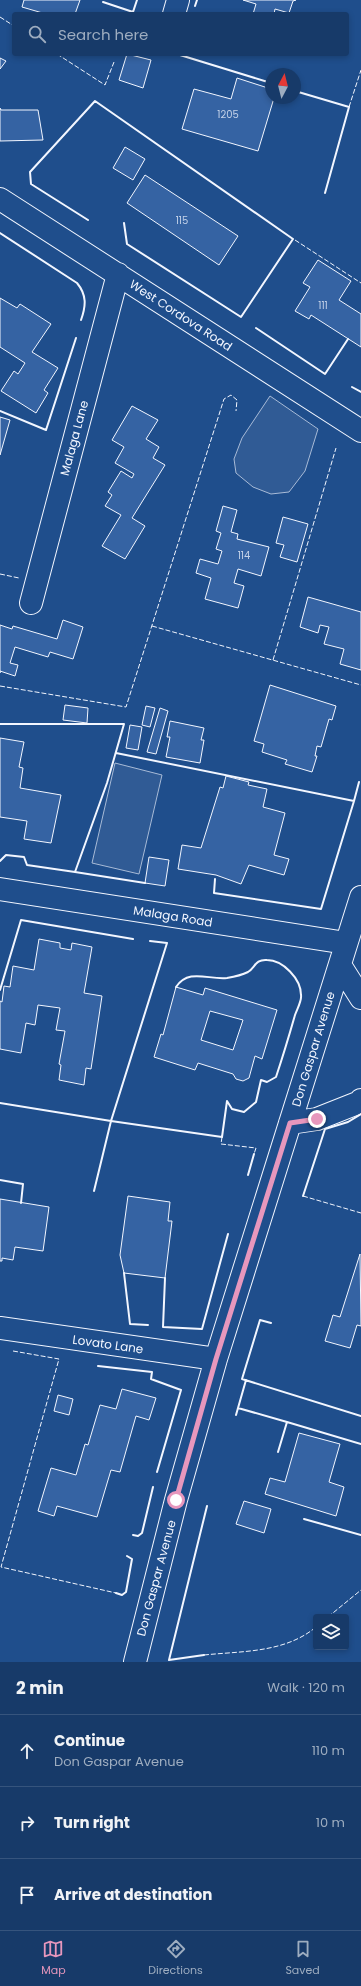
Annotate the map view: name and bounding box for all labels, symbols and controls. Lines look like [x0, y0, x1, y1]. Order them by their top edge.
search box [12, 12, 349, 56]
icon: search [26, 23, 48, 45]
text: Search here [58, 24, 148, 45]
north arrow [265, 68, 301, 104]
house number: 1205 [217, 107, 239, 122]
house number: 115 [176, 213, 188, 228]
street label: West Cordova Road [126, 275, 236, 355]
house number: 111 [318, 298, 328, 313]
street label: Malaga Lane [56, 398, 92, 478]
house number: 114 [238, 548, 250, 563]
street label: Malaga Road [132, 901, 214, 931]
street label: Don Gaspar Avenue [287, 989, 339, 1109]
route end [308, 1110, 326, 1128]
street label: Lovato Lane [71, 1331, 145, 1357]
route start [167, 1491, 185, 1509]
street label: Don Gaspar Avenue [132, 1518, 180, 1638]
map controls [313, 1614, 349, 1650]
button: layers [313, 1614, 349, 1650]
text: 2 min [16, 1676, 64, 1700]
text: Walk · 120 m [267, 1678, 345, 1697]
text: Continue [54, 1730, 125, 1751]
icon: ahead [16, 1740, 38, 1762]
text: 110 m [312, 1741, 345, 1760]
text: Don Gaspar Avenue [54, 1752, 184, 1771]
icon: right [16, 1812, 38, 1834]
text: Turn right [54, 1812, 130, 1833]
text: 10 m [316, 1813, 345, 1832]
icon: arrive [16, 1884, 38, 1906]
text: Arrive at destination [54, 1884, 212, 1905]
tab: Map [41, 1938, 66, 1979]
tab: Directions [148, 1938, 203, 1979]
tab: Saved [285, 1938, 320, 1979]

